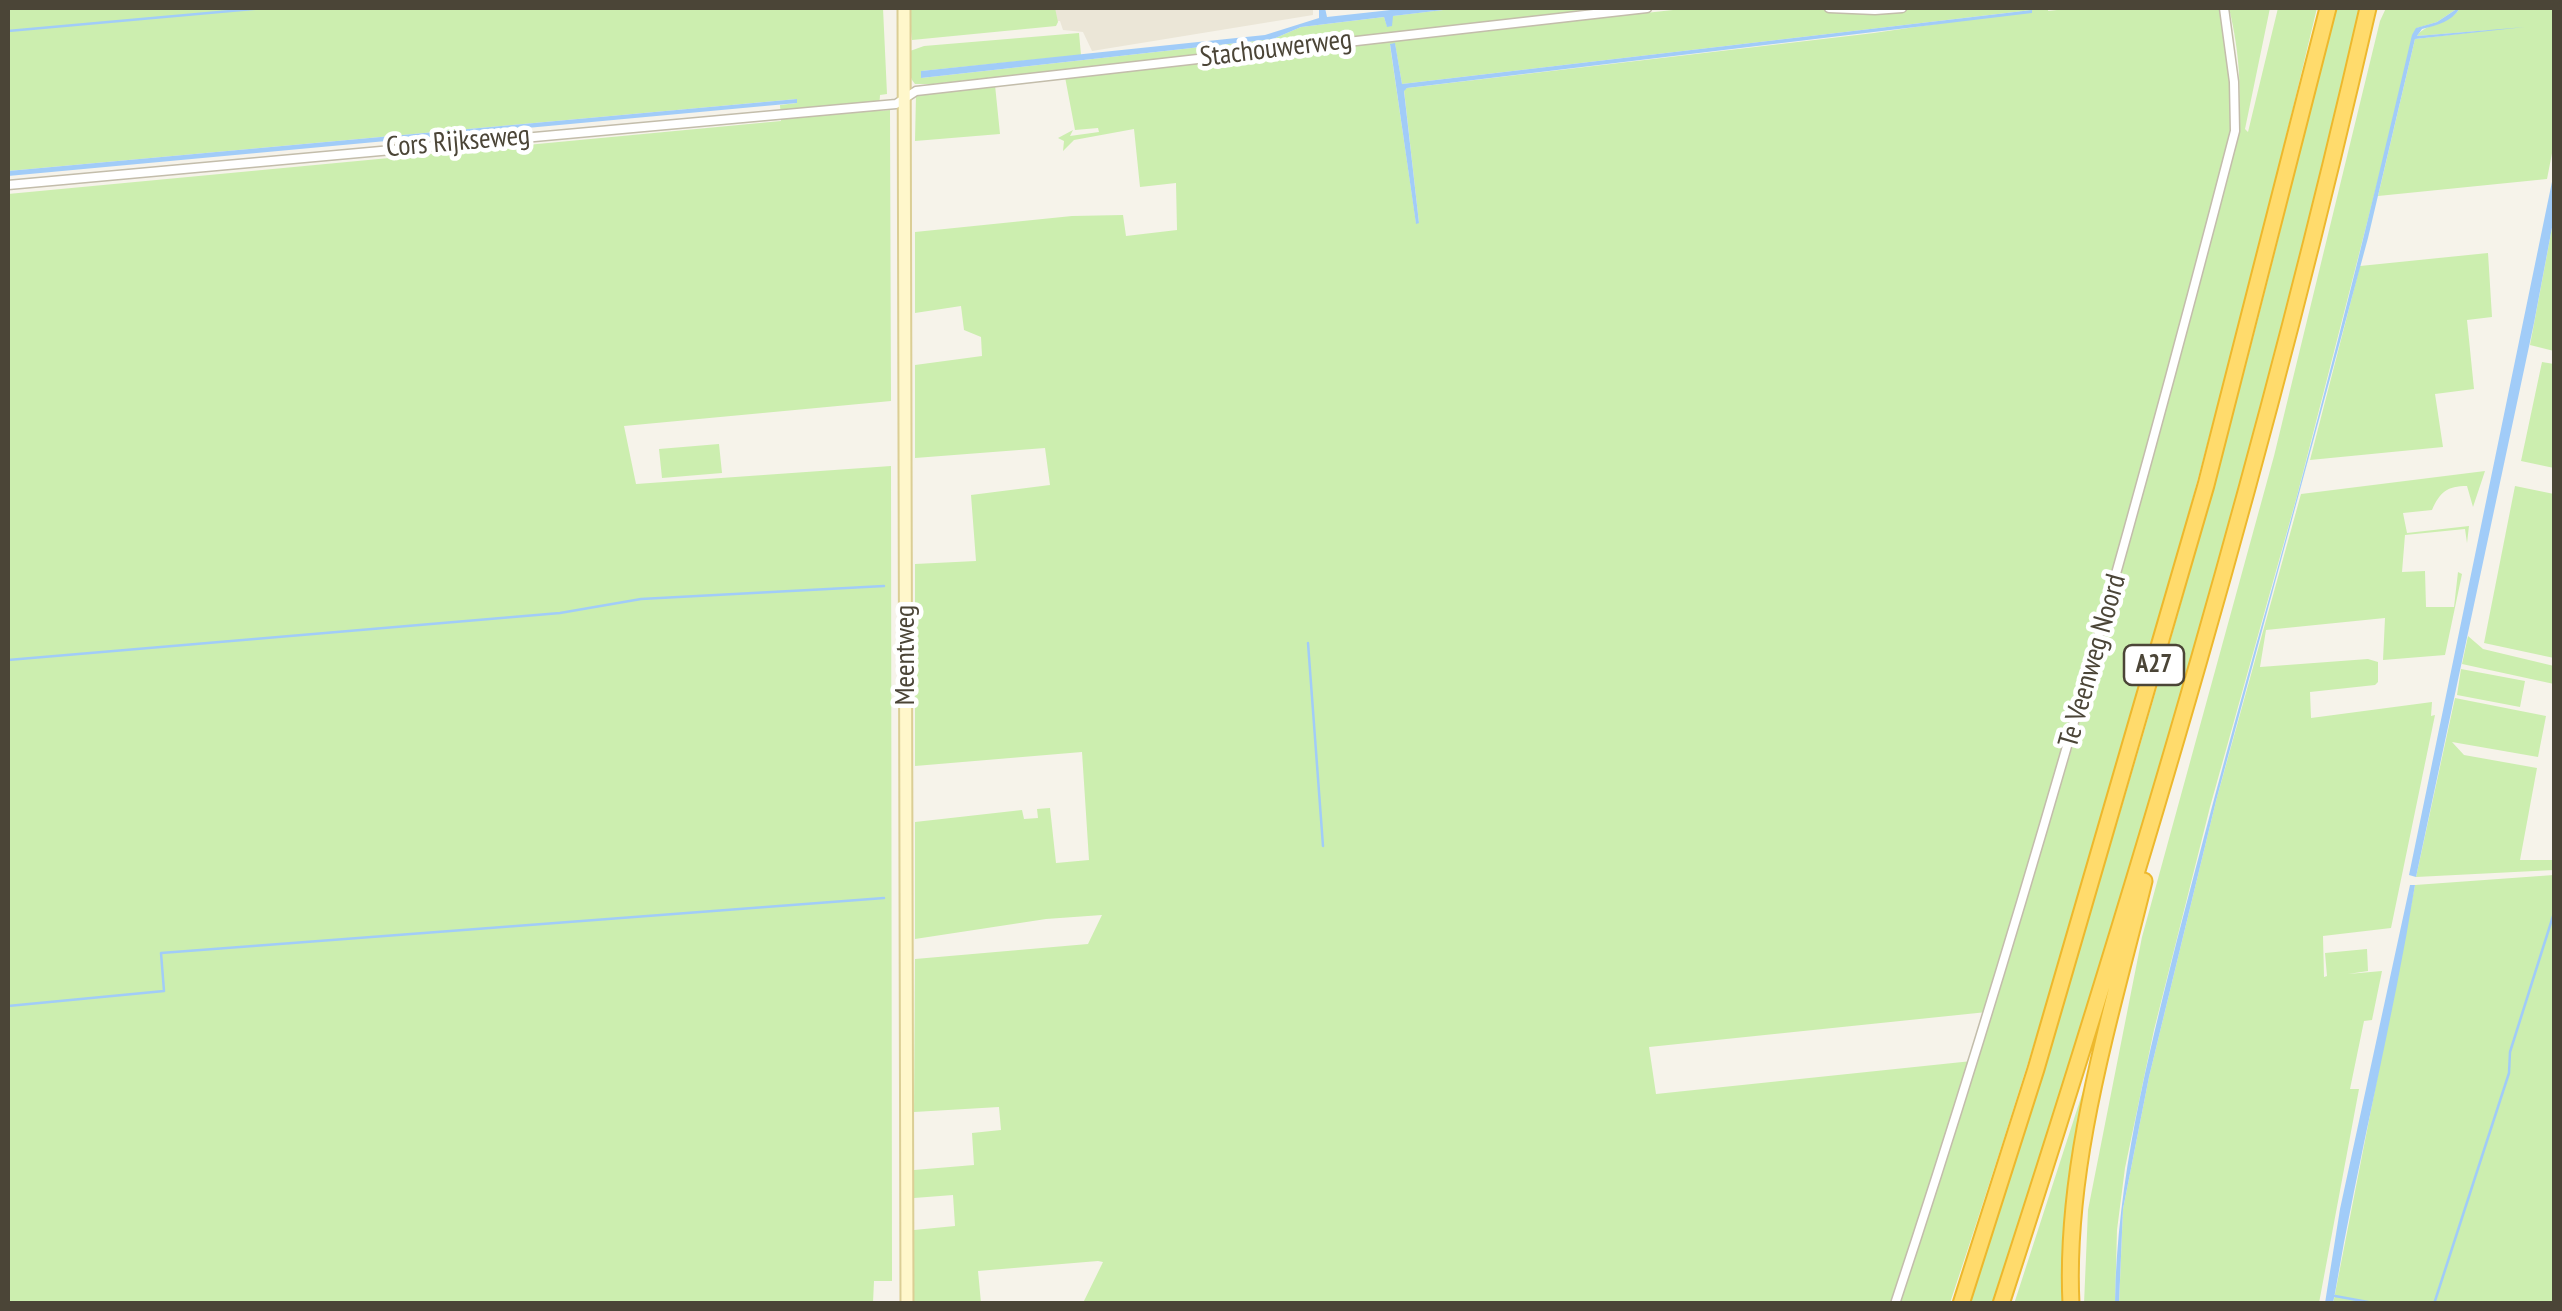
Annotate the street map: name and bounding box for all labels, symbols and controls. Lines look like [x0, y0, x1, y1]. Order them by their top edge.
street label: Stachouwerweg [1198, 23, 1354, 75]
street label: Cors Rijkseweg [385, 119, 531, 165]
street label: Te Veenweg Noord [2052, 571, 2134, 751]
street label: Meentweg [889, 605, 923, 705]
road number: A27 [2124, 645, 2184, 685]

